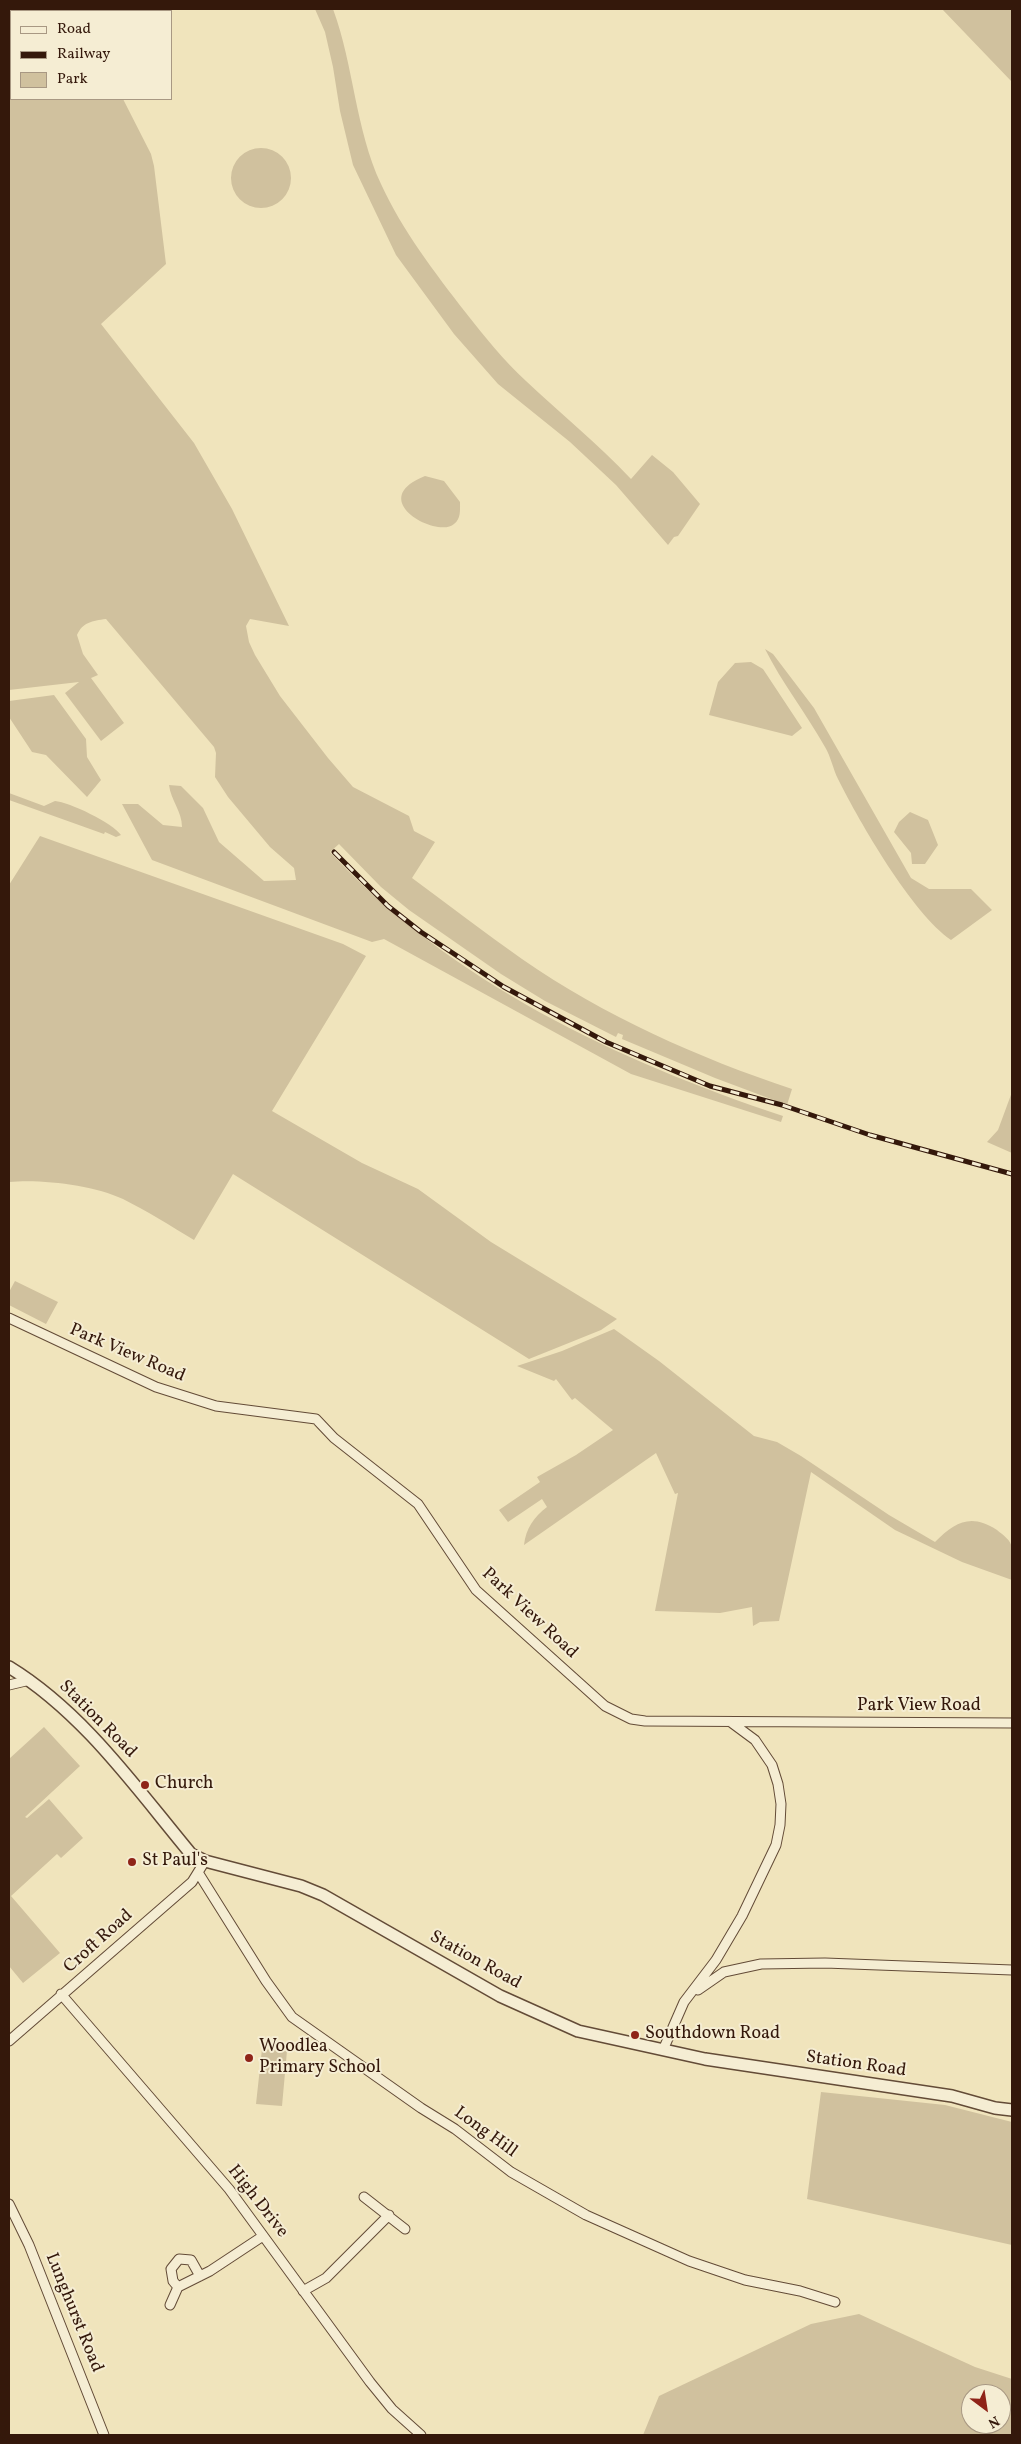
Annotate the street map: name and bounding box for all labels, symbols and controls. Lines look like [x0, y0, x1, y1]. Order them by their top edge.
legend [10, 10, 172, 100]
text: Road [57, 19, 91, 40]
text: Railway [57, 44, 110, 65]
text: Park [57, 69, 88, 90]
street label: Park View Road [66, 1320, 188, 1388]
street label: Park View Road [476, 1564, 582, 1664]
street label: Station Road [54, 1677, 140, 1763]
street label: Park View Road [857, 1696, 981, 1718]
place label: Church [155, 1774, 213, 1796]
marker: Church [139, 1779, 151, 1791]
place label: St Paul's [142, 1851, 208, 1873]
marker: St Paul's [126, 1856, 138, 1868]
street label: Croft Road [60, 1905, 138, 1979]
street label: Station Road [425, 1927, 525, 1995]
place label: Southdown Road [645, 2024, 780, 2046]
marker: Southdown Road [629, 2029, 641, 2041]
place label: Woodlea Primary School [259, 2037, 381, 2080]
street label: Station Road [804, 2047, 908, 2083]
marker: Woodlea Primary School [243, 2052, 255, 2064]
street label: Long Hill [449, 2103, 521, 2163]
street label: High Drive [222, 2161, 292, 2243]
street label: Lunghurst Road [39, 2250, 107, 2376]
north arrow [961, 2384, 1011, 2434]
text: N [984, 2411, 1003, 2432]

